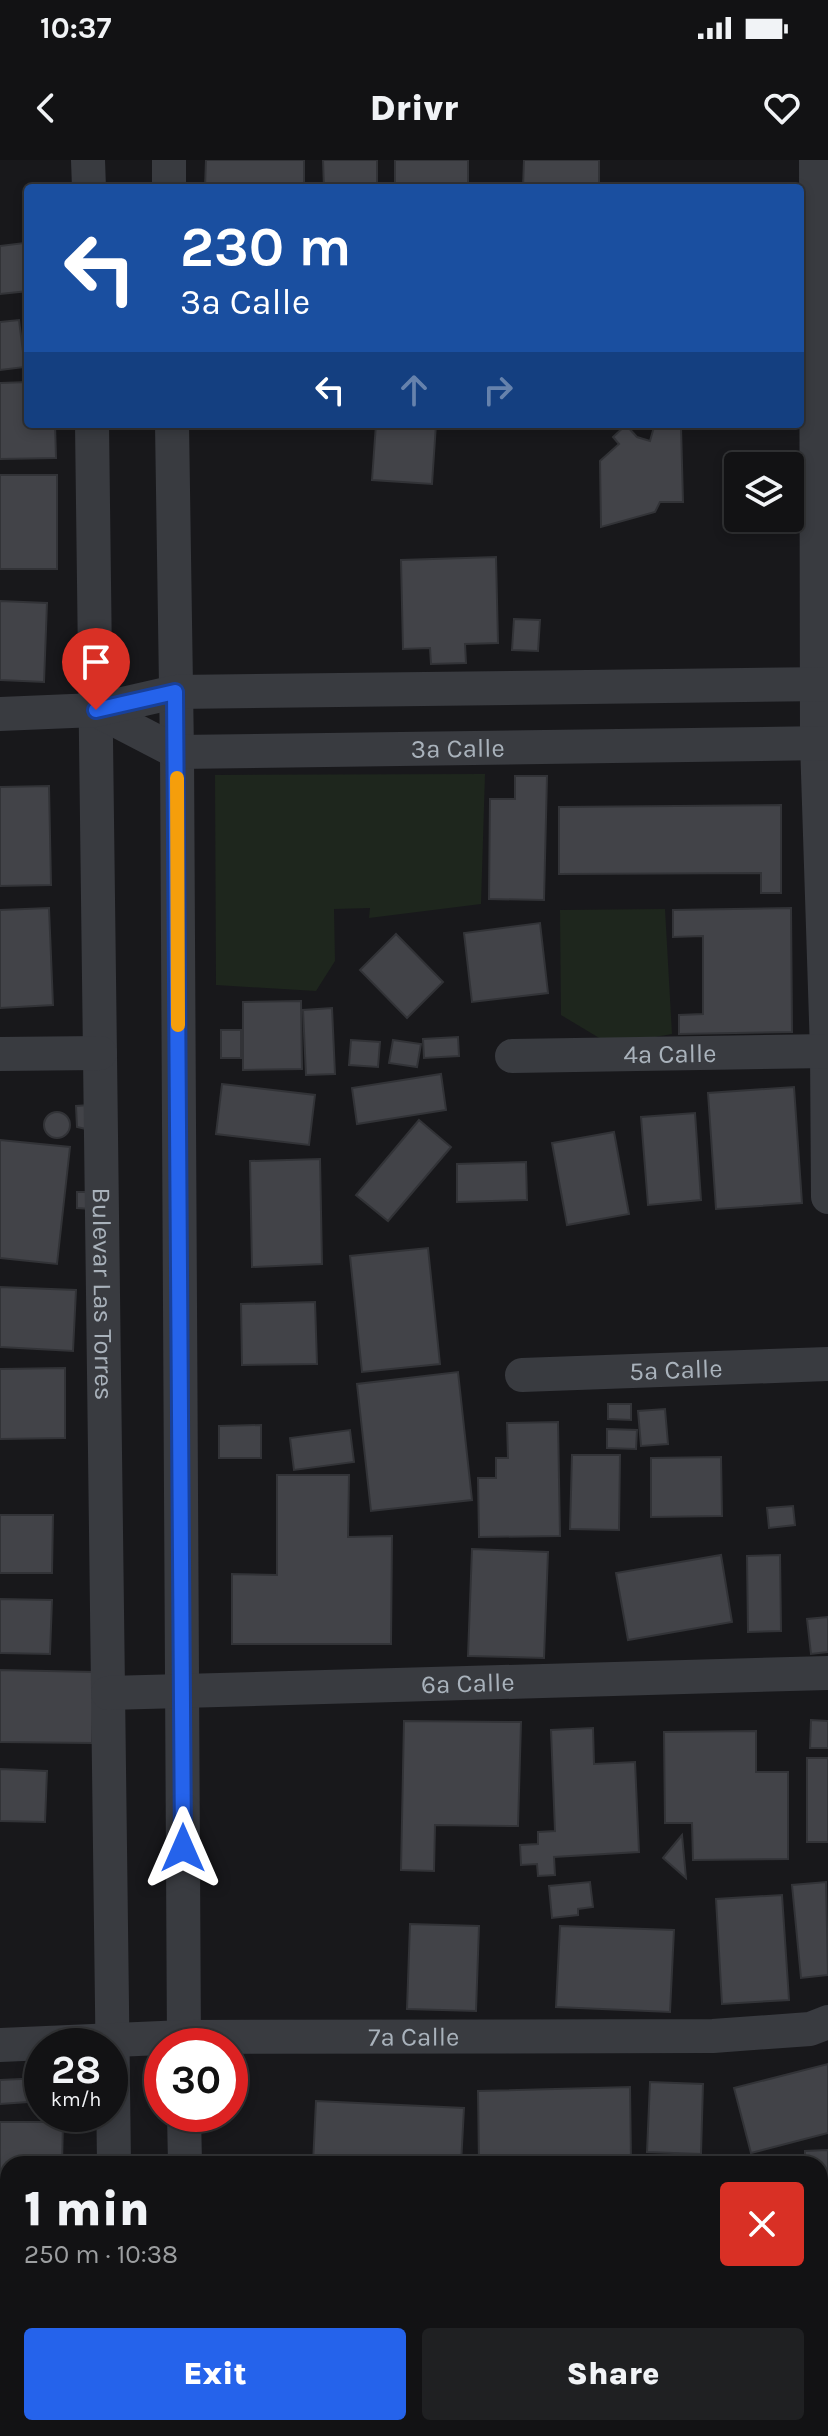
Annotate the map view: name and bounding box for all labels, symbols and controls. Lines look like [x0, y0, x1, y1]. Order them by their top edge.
text: 10:37 [40, 10, 111, 46]
icon: back [24, 86, 68, 130]
icon: heart [760, 86, 804, 130]
text: Drivr [370, 87, 458, 129]
text: 230 m [180, 214, 351, 279]
icon: left [48, 216, 152, 320]
text: 3a Calle [180, 281, 310, 323]
icon: left [308, 368, 352, 412]
icon: ahead [392, 368, 436, 412]
icon: right [476, 368, 520, 412]
map controls [724, 452, 804, 532]
button: layers [724, 452, 804, 532]
pin [62, 628, 130, 710]
icon: arrive [74, 640, 118, 684]
street label: 3a Calle [410, 732, 505, 764]
street label: 4a Calle [623, 1037, 717, 1070]
street label: Bulevar Las Torres [86, 1187, 120, 1401]
street label: 5a Calle [629, 1352, 723, 1387]
street label: 6a Calle [421, 1666, 515, 1700]
position arrow [141, 1806, 225, 1890]
street label: 7a Calle [368, 2021, 459, 2052]
speed limit sign: 30 [144, 2028, 248, 2132]
text: 28 [51, 2046, 101, 2093]
text: km/h [51, 2088, 101, 2111]
text: 1 min [24, 2181, 150, 2237]
button: close [720, 2182, 804, 2266]
text: 250 m · 10:38 [24, 2239, 178, 2270]
button: Exit [24, 2328, 406, 2420]
button: Share [422, 2328, 804, 2420]

